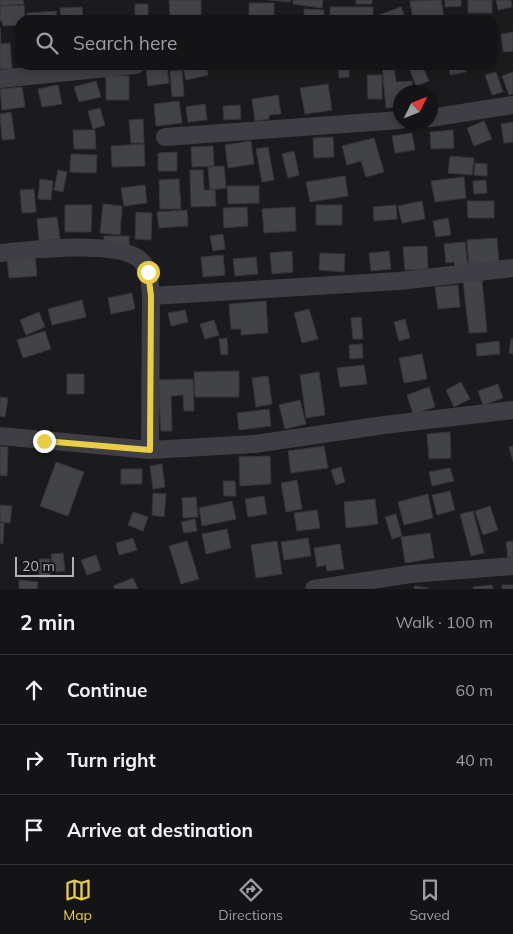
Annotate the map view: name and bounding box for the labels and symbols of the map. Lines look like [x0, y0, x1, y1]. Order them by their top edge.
north arrow [393, 85, 438, 130]
route start [137, 261, 160, 284]
route end [33, 430, 56, 453]
scale bar [15, 554, 74, 577]

